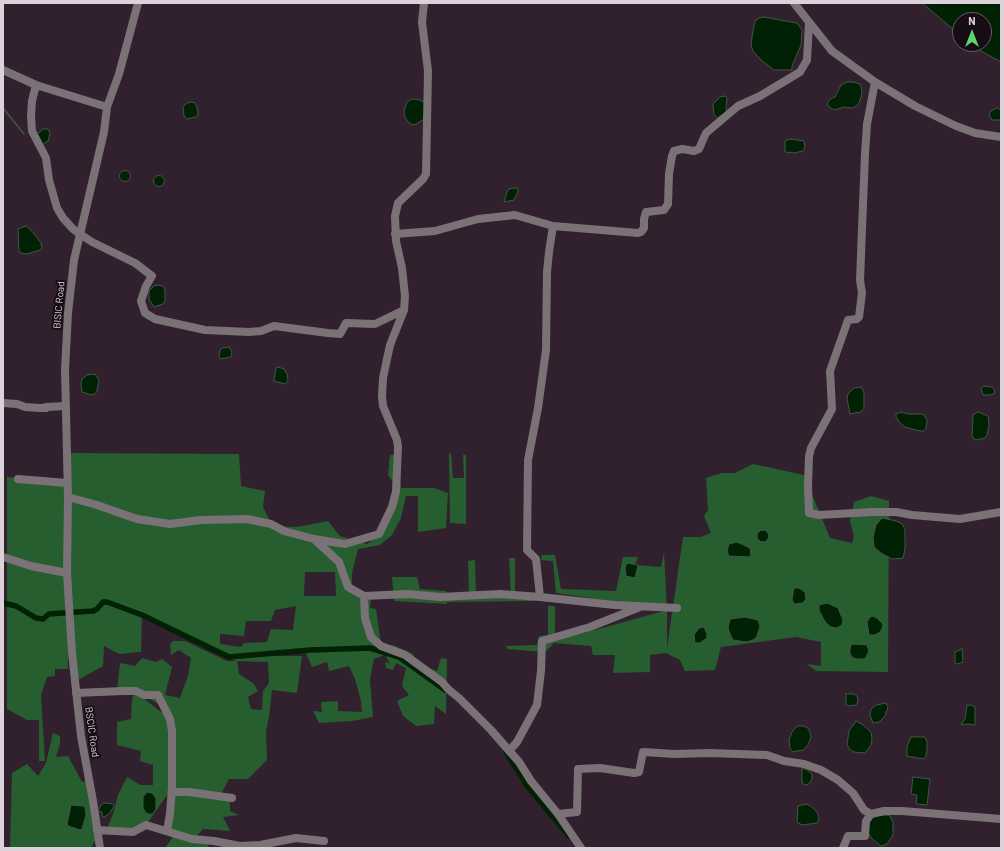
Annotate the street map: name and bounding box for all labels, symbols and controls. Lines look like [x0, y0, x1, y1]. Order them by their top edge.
north arrow [952, 12, 992, 52]
text: N [968, 14, 976, 27]
street label: BISIC Road [51, 281, 67, 329]
street label: BSCIC Road [83, 706, 101, 758]

